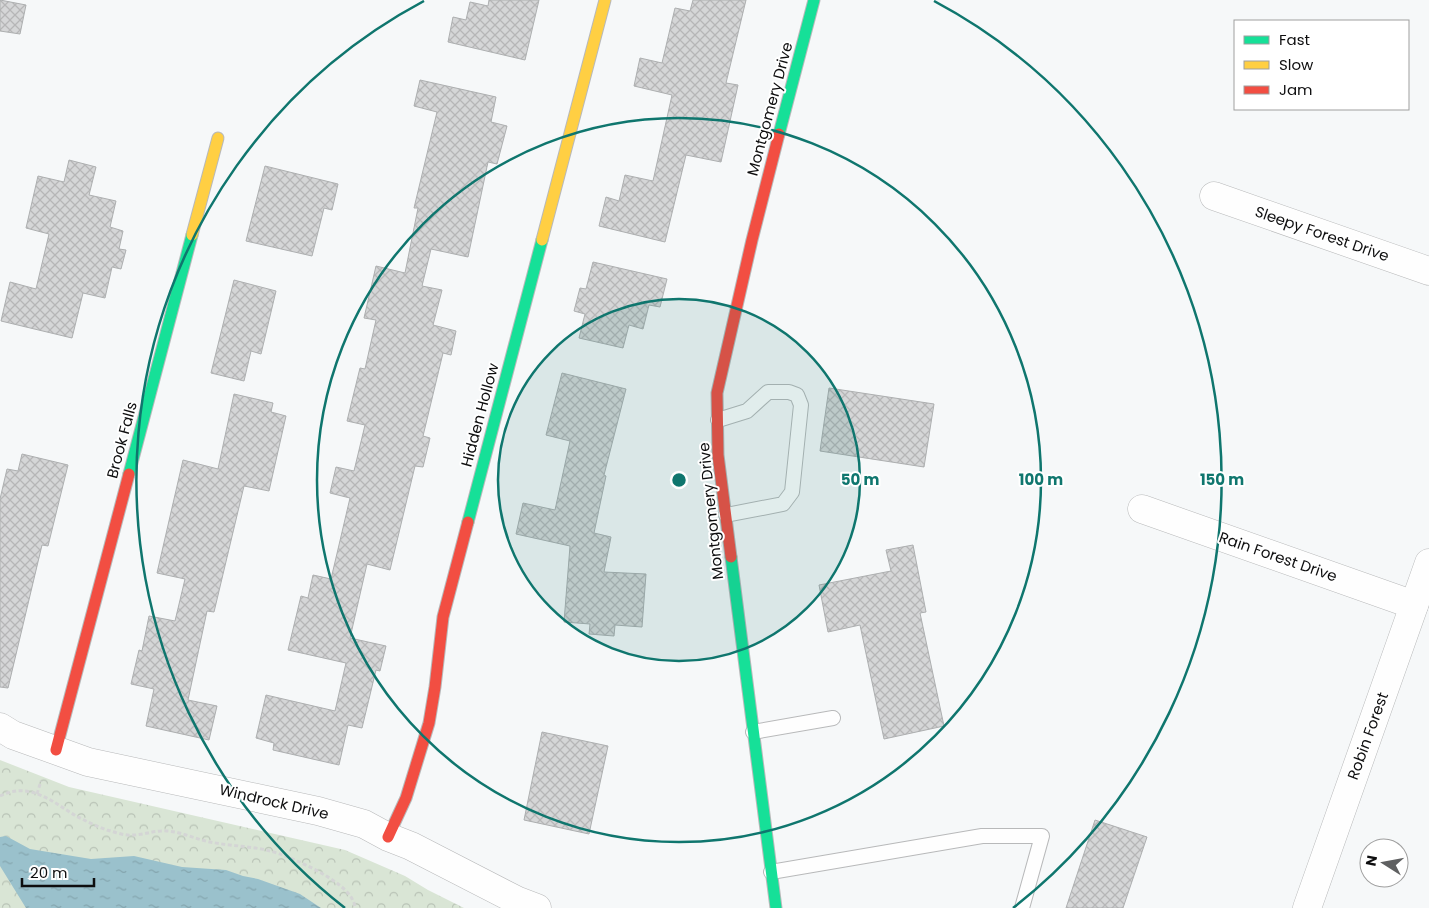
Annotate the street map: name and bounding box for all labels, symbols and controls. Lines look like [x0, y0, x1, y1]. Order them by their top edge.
legend [1234, 20, 1409, 110]
text: Fast [1279, 29, 1310, 50]
street label: Montgomery Drive [742, 40, 797, 178]
text: Slow [1279, 54, 1314, 75]
text: Jam [1279, 79, 1313, 100]
street label: Sleepy Forest Drive [1252, 201, 1392, 266]
street label: Hidden Hollow [456, 360, 504, 469]
street label: Brook Falls [101, 399, 142, 481]
street label: Montgomery Drive [693, 441, 728, 581]
text: 50 m [841, 469, 879, 490]
text: 100 m [1019, 469, 1063, 490]
text: 150 m [1200, 469, 1244, 490]
centre of rings [670, 471, 688, 489]
street label: Rain Forest Drive [1216, 526, 1340, 587]
street label: Robin Forest [1342, 689, 1393, 782]
street label: Windrock Drive [217, 779, 331, 824]
north arrow [1359, 838, 1409, 888]
text: N [1360, 853, 1382, 868]
scale bar [22, 856, 95, 888]
text: 20 m [30, 862, 68, 883]

